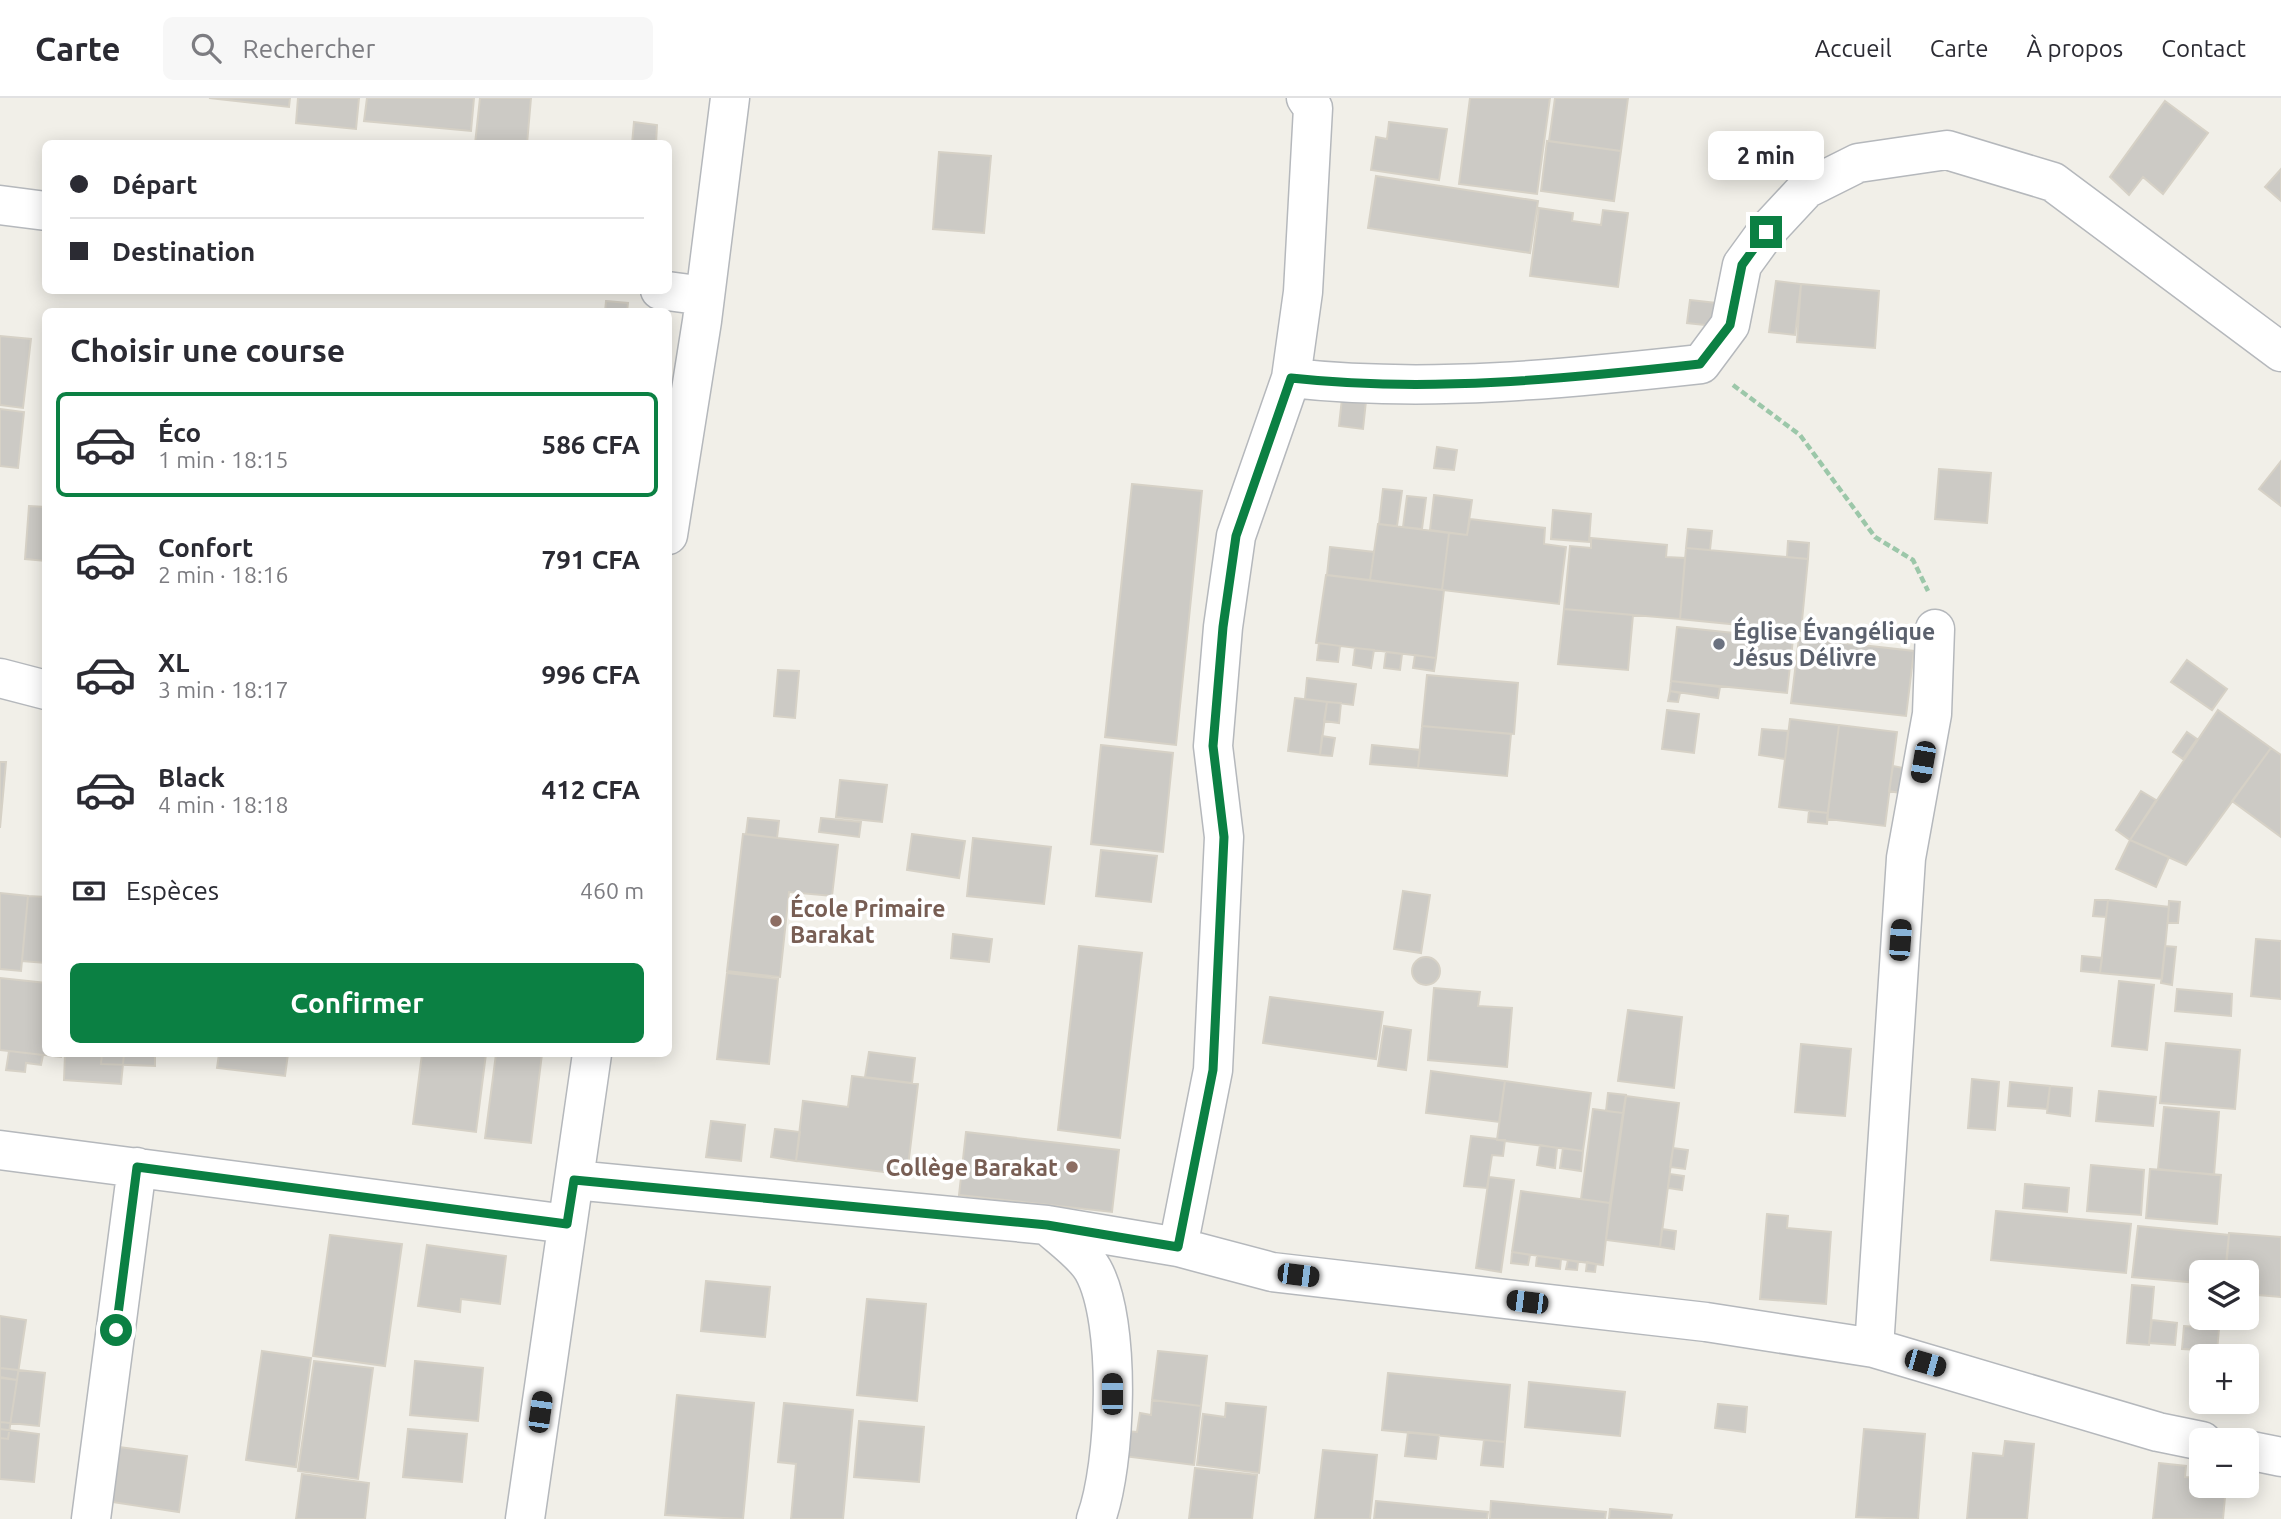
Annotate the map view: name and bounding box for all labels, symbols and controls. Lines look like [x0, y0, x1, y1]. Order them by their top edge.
search box [163, 17, 653, 80]
icon: search [187, 29, 225, 67]
text: Carte [35, 30, 121, 67]
text: Rechercher [243, 34, 375, 63]
text: Accueil [1815, 35, 1892, 62]
text: Carte [1930, 35, 1989, 62]
text: À propos [2027, 35, 2123, 62]
text: Contact [2161, 35, 2246, 62]
callout: 2 min [1708, 130, 1824, 180]
text: 2 min [1737, 143, 1795, 168]
text: Départ [112, 170, 198, 199]
route end [1750, 216, 1782, 248]
text: Destination [112, 237, 255, 266]
text: Choisir une course [70, 332, 345, 368]
icon: car [74, 413, 137, 476]
text: Éco [158, 418, 201, 447]
text: 586 CFA [542, 430, 640, 459]
text: 1 min · 18:15 [158, 447, 289, 472]
icon: car [74, 528, 137, 591]
text: Confort [158, 533, 253, 562]
text: 791 CFA [542, 545, 640, 574]
text: 2 min · 18:16 [158, 562, 289, 587]
place label: Église Évangélique Jésus Délivre [1733, 616, 1935, 670]
marker: Église Évangélique Jésus Délivre [1711, 636, 1727, 652]
icon: car [74, 643, 137, 706]
text: XL [158, 648, 189, 677]
text: 996 CFA [542, 660, 640, 689]
text: 3 min · 18:17 [158, 677, 289, 702]
car [1910, 739, 1937, 785]
icon: car [74, 758, 137, 821]
text: Black [158, 763, 225, 792]
text: 412 CFA [542, 775, 640, 804]
text: 4 min · 18:18 [158, 792, 289, 817]
icon: cash [70, 872, 108, 910]
text: Espèces [126, 876, 219, 905]
text: 460 m [580, 878, 644, 903]
place label: École Primaire Barakat [790, 893, 945, 947]
marker: École Primaire Barakat [768, 913, 784, 929]
car [1889, 918, 1912, 962]
button: Confirmer [70, 963, 644, 1043]
place label: Collège Barakat [886, 1155, 1058, 1180]
marker: Collège Barakat [1064, 1159, 1080, 1175]
map controls [2189, 1260, 2259, 1498]
button: layers [2189, 1260, 2259, 1330]
car [1276, 1262, 1321, 1288]
car [1505, 1289, 1550, 1315]
route start [100, 1314, 132, 1346]
button: + [2189, 1344, 2259, 1414]
car [1902, 1347, 1949, 1379]
car [1102, 1373, 1123, 1415]
car [527, 1390, 554, 1434]
button: − [2189, 1428, 2259, 1498]

